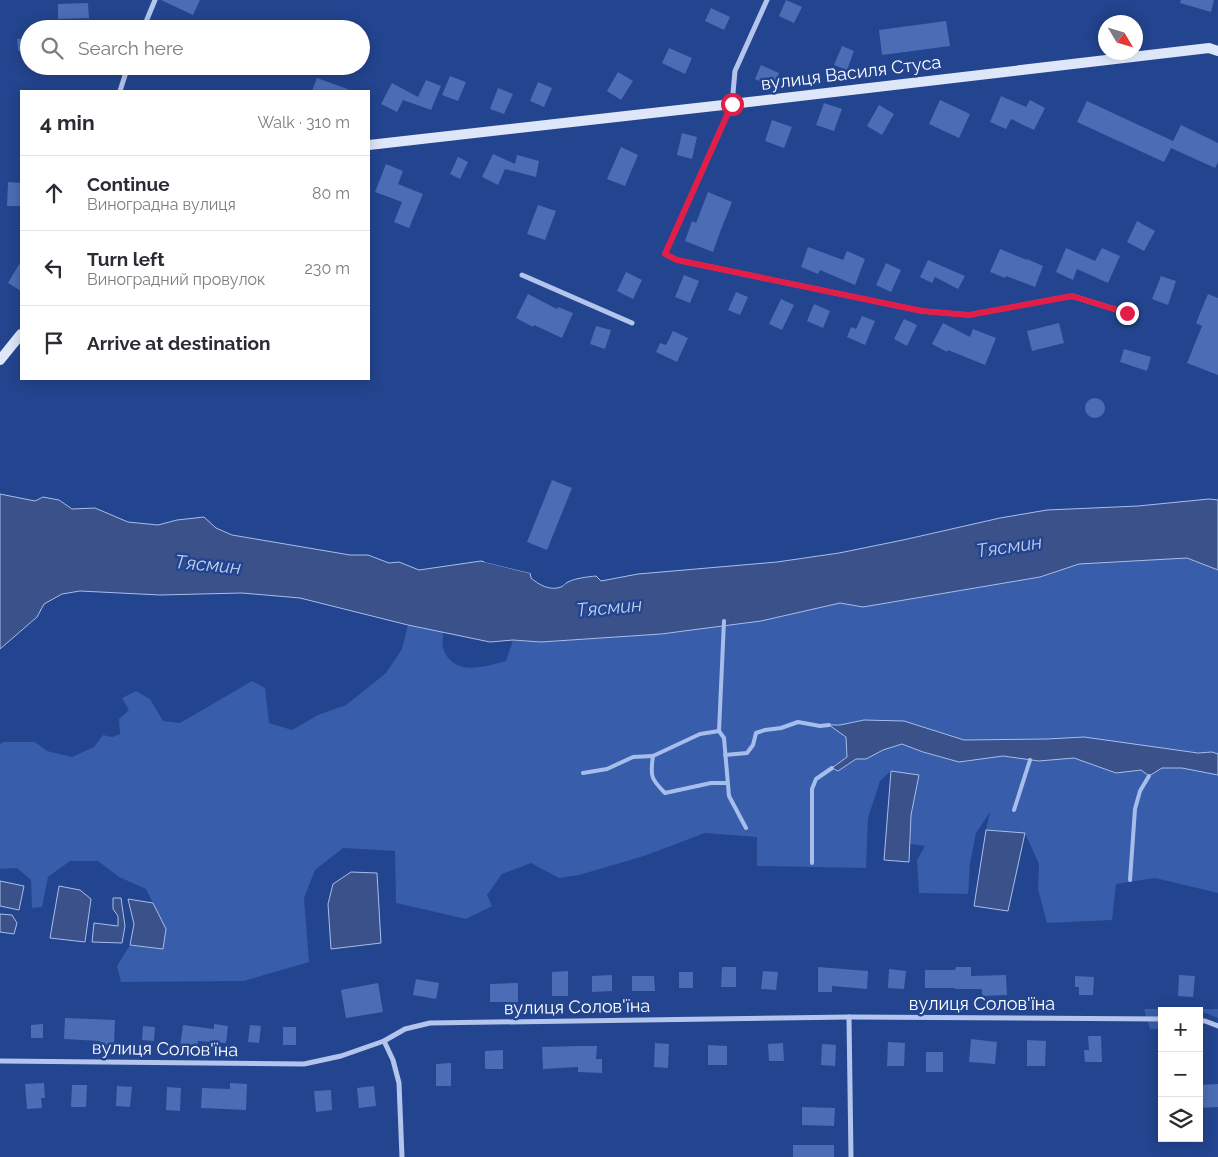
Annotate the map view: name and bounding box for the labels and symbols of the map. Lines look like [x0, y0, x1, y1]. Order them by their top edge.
north arrow [1098, 15, 1143, 60]
street label: вулиця Василя Стуса [760, 51, 942, 94]
route start [721, 93, 744, 116]
route end [1116, 302, 1139, 325]
water label: Тясмин [975, 531, 1043, 561]
water label: Тясмин [174, 550, 242, 578]
water label: Тясмин [575, 593, 643, 621]
street label: вулиця Солов'їна [909, 993, 1055, 1014]
street label: вулиця Солов'їна [504, 995, 650, 1018]
street label: вулиця Солов'їна [92, 1037, 238, 1060]

